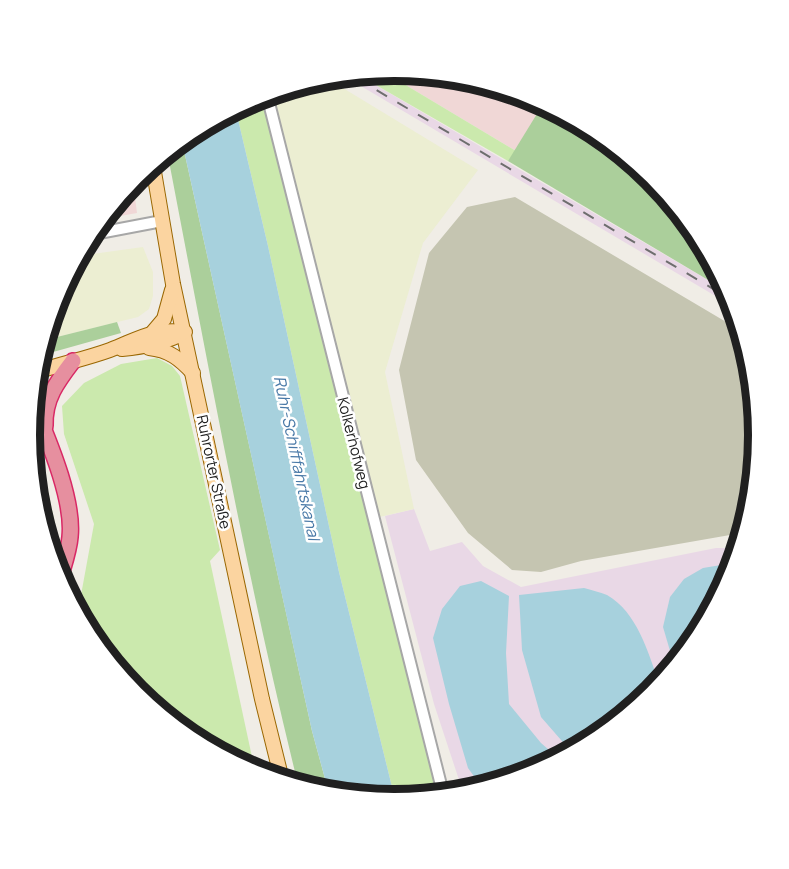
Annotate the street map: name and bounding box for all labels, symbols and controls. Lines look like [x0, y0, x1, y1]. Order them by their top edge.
water label: Ruhr-Schifffahrtskanal [269, 374, 326, 544]
street label: Kolkerhofweg [332, 395, 376, 491]
street label: Ruhrorter Straße [192, 413, 236, 531]

